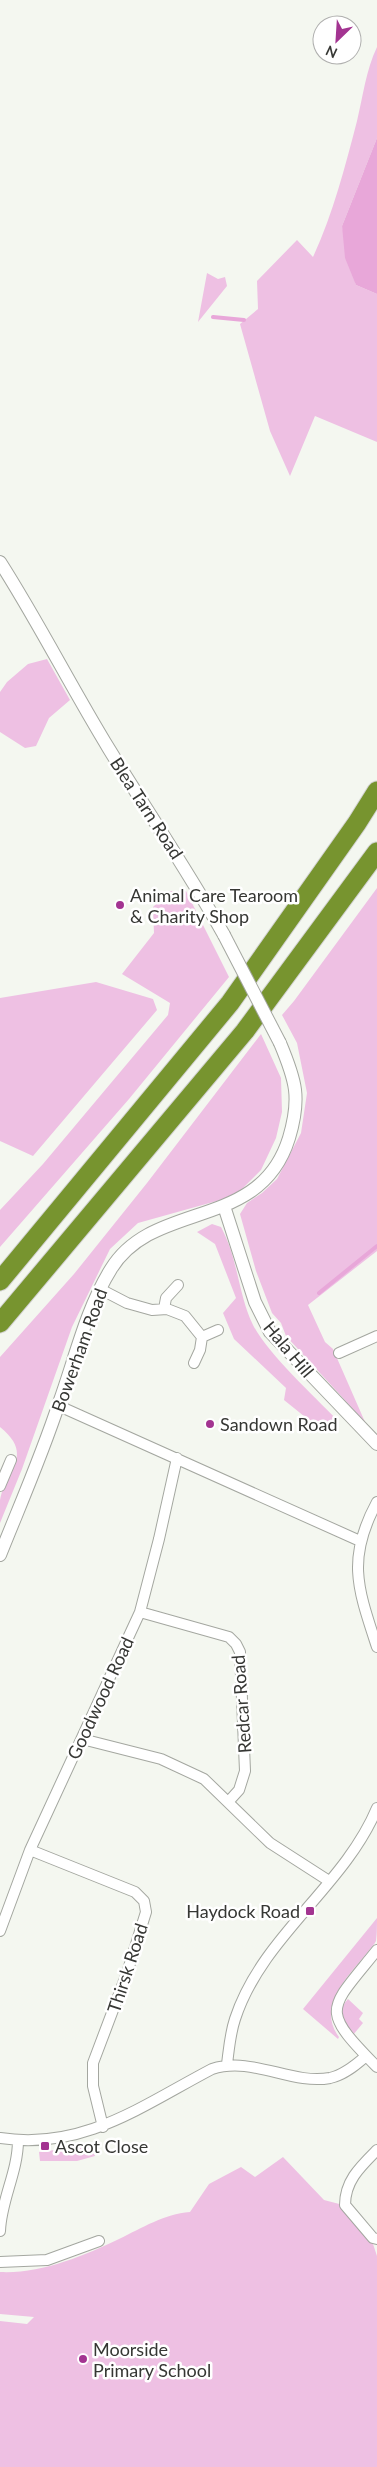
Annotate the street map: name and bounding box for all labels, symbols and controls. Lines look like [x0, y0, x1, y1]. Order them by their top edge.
north arrow [312, 15, 362, 65]
text: N [323, 42, 340, 62]
street label: Blea Tarn Road [106, 753, 188, 863]
place label: Animal Care Tearoom & Charity Shop [130, 884, 298, 927]
marker: Animal Care Tearoom & Charity Shop [114, 899, 126, 911]
street label: Bowerham Road [46, 1285, 112, 1415]
street label: Hala Hill [259, 1316, 319, 1382]
place label: Sandown Road [220, 1413, 338, 1435]
marker: Sandown Road [204, 1418, 216, 1430]
street label: Goodwood Road [62, 1633, 138, 1763]
street label: Redcar Road [227, 1654, 255, 1754]
place label: Haydock Road [186, 1900, 300, 1922]
marker: Haydock Road [304, 1905, 316, 1917]
street label: Thirsk Road [102, 1920, 152, 2016]
place label: Ascot Close [55, 2135, 148, 2157]
marker: Ascot Close [39, 2140, 51, 2152]
place label: Moorside Primary School [93, 2338, 211, 2381]
marker: Moorside Primary School [77, 2353, 89, 2365]

